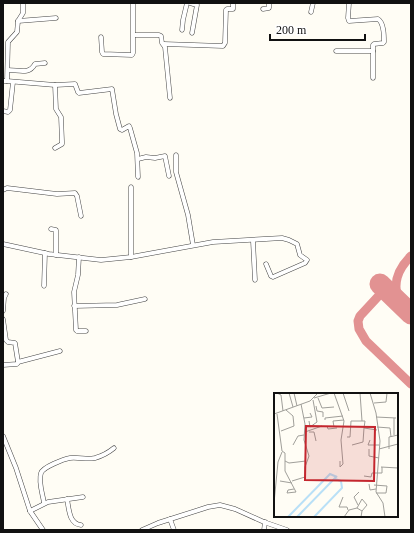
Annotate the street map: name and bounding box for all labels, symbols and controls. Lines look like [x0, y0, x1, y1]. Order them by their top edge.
scale bar [270, 16, 365, 42]
text: 200 m [276, 23, 307, 37]
inset map [274, 393, 398, 517]

